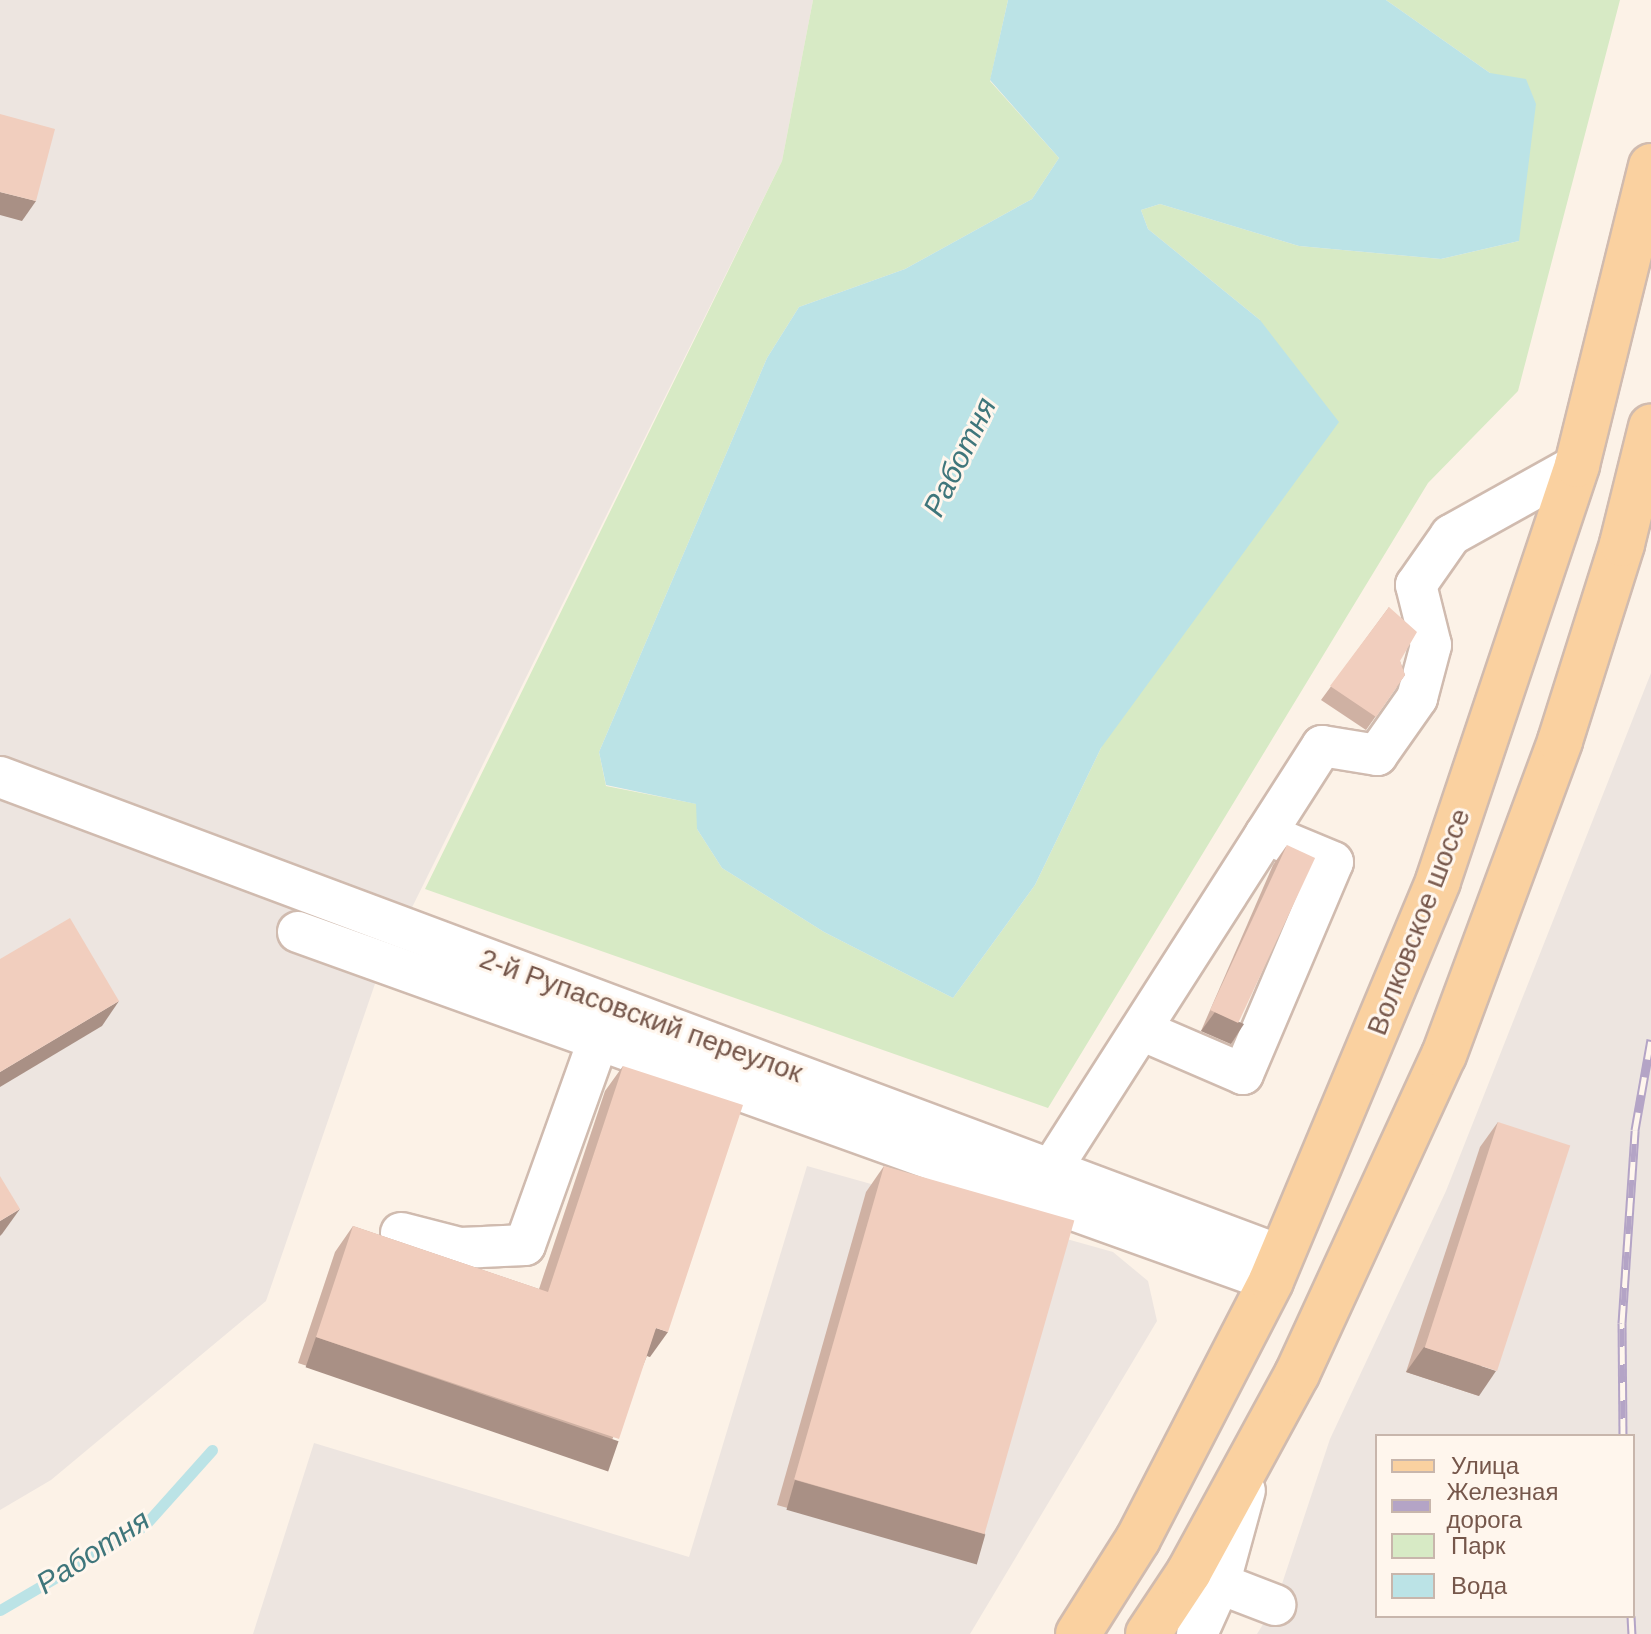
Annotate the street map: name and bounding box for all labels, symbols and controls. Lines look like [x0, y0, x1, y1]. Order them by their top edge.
water label: Работня [916, 392, 1004, 522]
street label: Волковское шоссе [1360, 804, 1478, 1040]
street label: 2-й Рупасовский переулок [475, 942, 807, 1090]
legend [1375, 1434, 1635, 1618]
text: Улица [1451, 1452, 1519, 1479]
text: Железная дорога [1447, 1478, 1558, 1533]
water label: Работня [30, 1502, 156, 1602]
text: Парк [1451, 1532, 1505, 1559]
text: Вода [1451, 1572, 1507, 1599]

